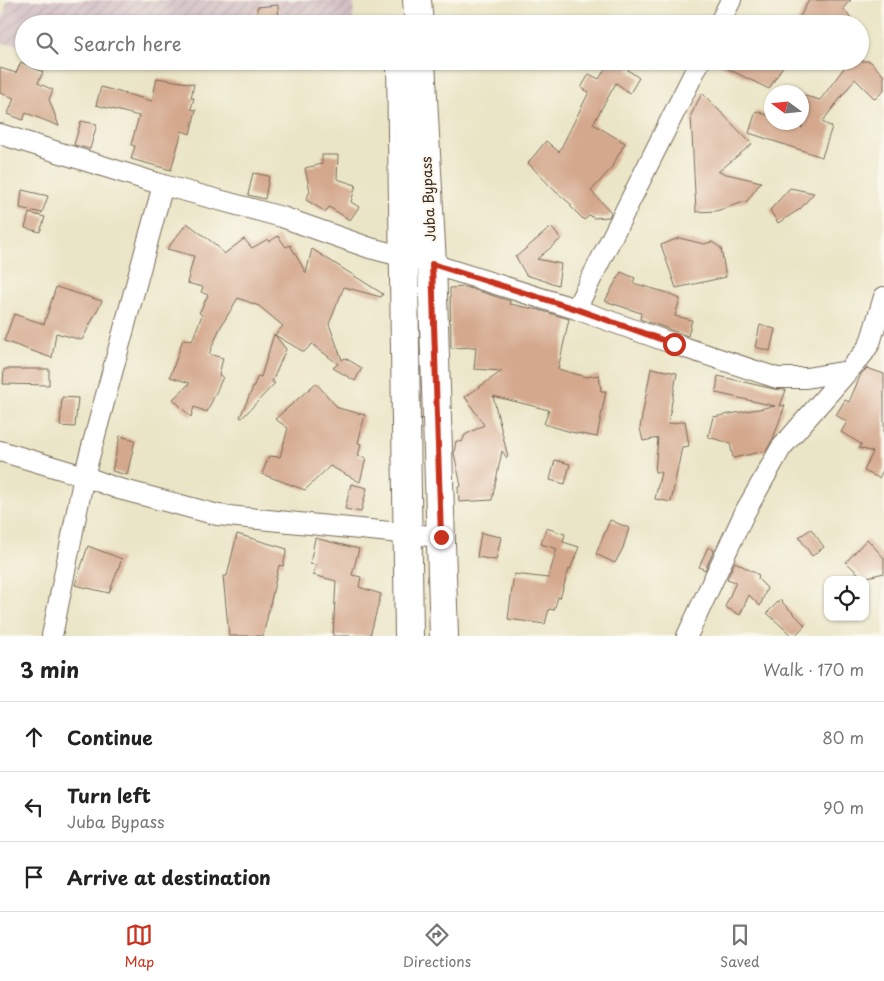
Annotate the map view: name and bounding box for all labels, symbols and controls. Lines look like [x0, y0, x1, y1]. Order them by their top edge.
search box [15, 15, 869, 70]
icon: search [33, 29, 61, 57]
text: Search here [73, 29, 182, 57]
north arrow [764, 85, 809, 130]
street label: Juba Bypass [415, 155, 441, 242]
route start [663, 333, 686, 356]
route end [430, 526, 453, 549]
map controls [824, 576, 869, 621]
button: locate [824, 576, 869, 621]
text: 3 min [20, 653, 79, 685]
text: Walk · 170 m [763, 657, 864, 681]
icon: ahead [20, 723, 48, 751]
text: Continue [67, 723, 153, 751]
text: 80 m [822, 725, 864, 749]
text: Turn left [67, 781, 151, 809]
icon: left [20, 793, 48, 821]
text: 90 m [823, 795, 864, 819]
text: Juba Bypass [67, 809, 165, 833]
icon: arrive [20, 863, 48, 891]
text: Arrive at destination [67, 863, 271, 891]
tab: Map [124, 921, 154, 972]
tab: Directions [403, 921, 471, 972]
tab: Saved [720, 921, 760, 972]

